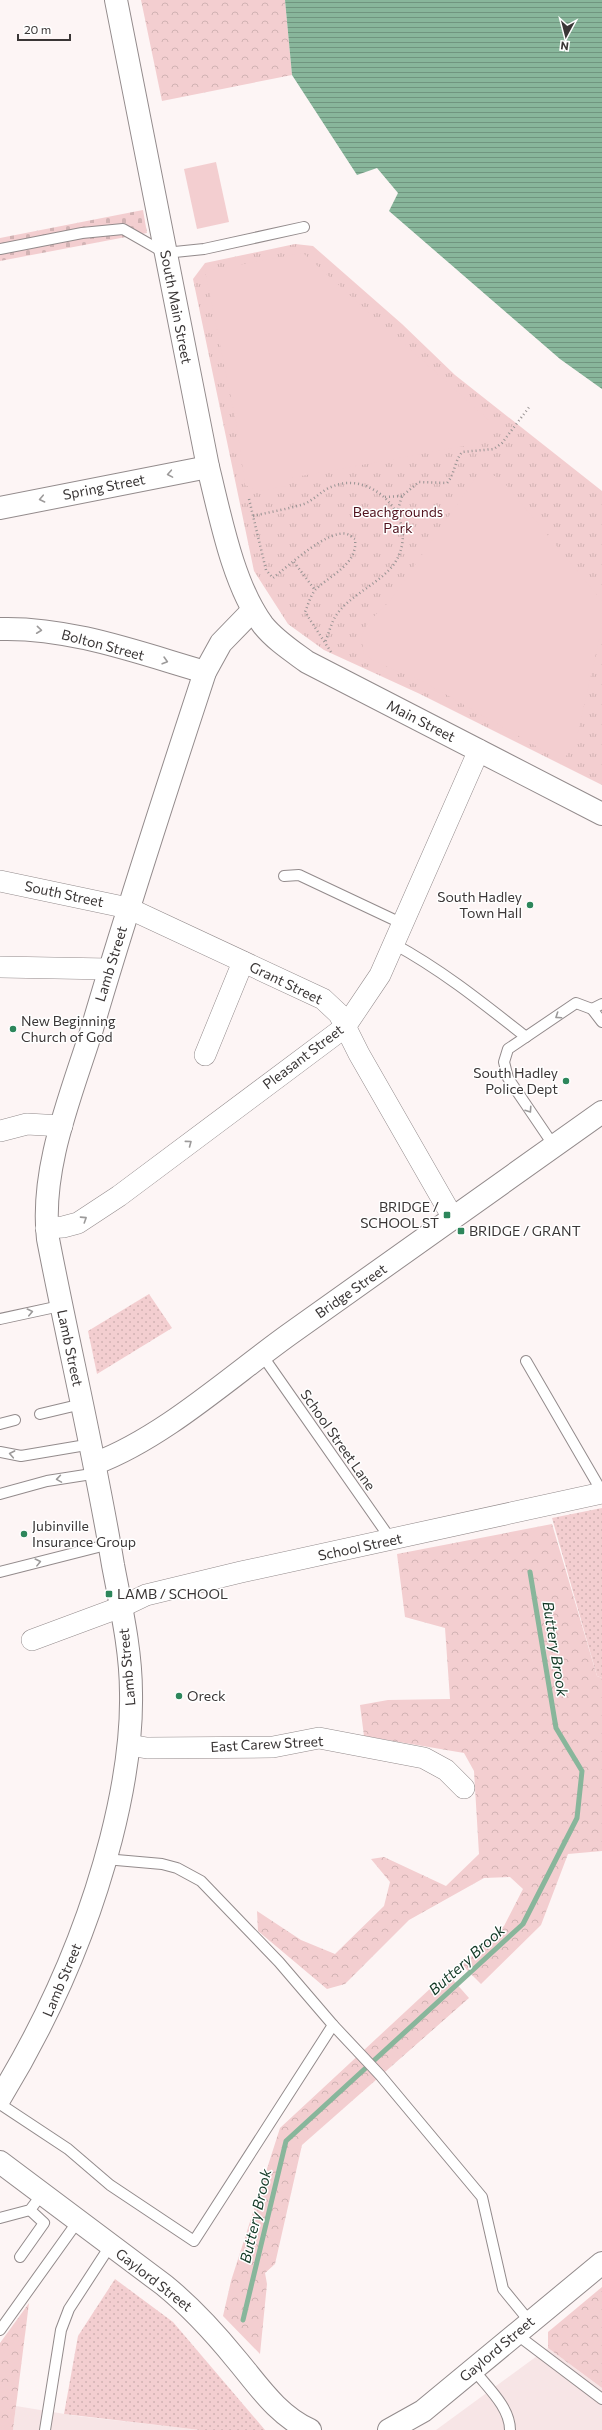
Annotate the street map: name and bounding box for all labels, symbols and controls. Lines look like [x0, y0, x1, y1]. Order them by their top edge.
scale bar [18, 16, 70, 42]
north arrow [546, 16, 586, 56]
text: 20 m [24, 22, 51, 36]
text: N [560, 39, 570, 53]
street label: South Main Street [157, 249, 196, 365]
one-way arrow [166, 469, 173, 478]
street label: Spring Street [61, 470, 147, 503]
one-way arrow [39, 495, 45, 503]
park label: Beachgrounds Park [353, 503, 443, 536]
one-way arrow [36, 625, 42, 634]
street label: Bolton Street [60, 625, 147, 664]
one-way arrow [161, 656, 168, 665]
street label: Main Street [384, 696, 458, 745]
street label: South Street [23, 877, 105, 910]
place label: South Hadley Town Hall [437, 888, 522, 921]
marker: South Hadley Town Hall [525, 900, 535, 910]
street label: Lamb Street [91, 924, 130, 1004]
street label: Grant Street [247, 958, 326, 1008]
one-way arrow [556, 1011, 563, 1018]
place label: New Beginning Church of God [21, 1012, 116, 1045]
street label: Pleasant Street [259, 1021, 347, 1093]
marker: New Beginning Church of God [8, 1024, 18, 1034]
place label: South Hadley Police Dept [473, 1064, 558, 1097]
marker: South Hadley Police Dept [561, 1076, 571, 1086]
one-way arrow [524, 1106, 531, 1113]
one-way arrow [185, 1141, 192, 1148]
place label: BRIDGE / SCHOOL ST [360, 1198, 439, 1231]
marker: BRIDGE / SCHOOL ST [442, 1210, 452, 1220]
one-way arrow [80, 1217, 87, 1224]
place label: BRIDGE / GRANT [469, 1222, 581, 1239]
marker: BRIDGE / GRANT [456, 1226, 466, 1236]
street label: Bridge Street [312, 1260, 390, 1321]
street label: Lamb Street [54, 1308, 87, 1388]
one-way arrow [27, 1309, 33, 1317]
street label: School Street Lane [297, 1386, 380, 1493]
one-way arrow [9, 1451, 15, 1459]
one-way arrow [56, 1474, 62, 1483]
place label: Jubinville Insurance Group [32, 1517, 136, 1550]
marker: Jubinville Insurance Group [19, 1529, 29, 1539]
street label: School Street [316, 1529, 404, 1564]
one-way arrow [34, 1558, 41, 1567]
place label: LAMB / SCHOOL [117, 1585, 228, 1602]
marker: LAMB / SCHOOL [104, 1589, 114, 1599]
water label: Buttery Brook [540, 1600, 573, 1699]
street label: Lamb Street [115, 1627, 138, 1707]
place label: Oreck [187, 1687, 226, 1704]
marker: Oreck [174, 1691, 184, 1701]
street label: East Carew Street [210, 1732, 324, 1755]
water label: Buttery Brook [425, 1920, 509, 1998]
street label: Lamb Street [38, 1940, 85, 2019]
water label: Buttery Brook [235, 2166, 275, 2265]
street label: Gaylord Street [113, 2245, 196, 2315]
street label: Gaylord Street [456, 2312, 538, 2385]

